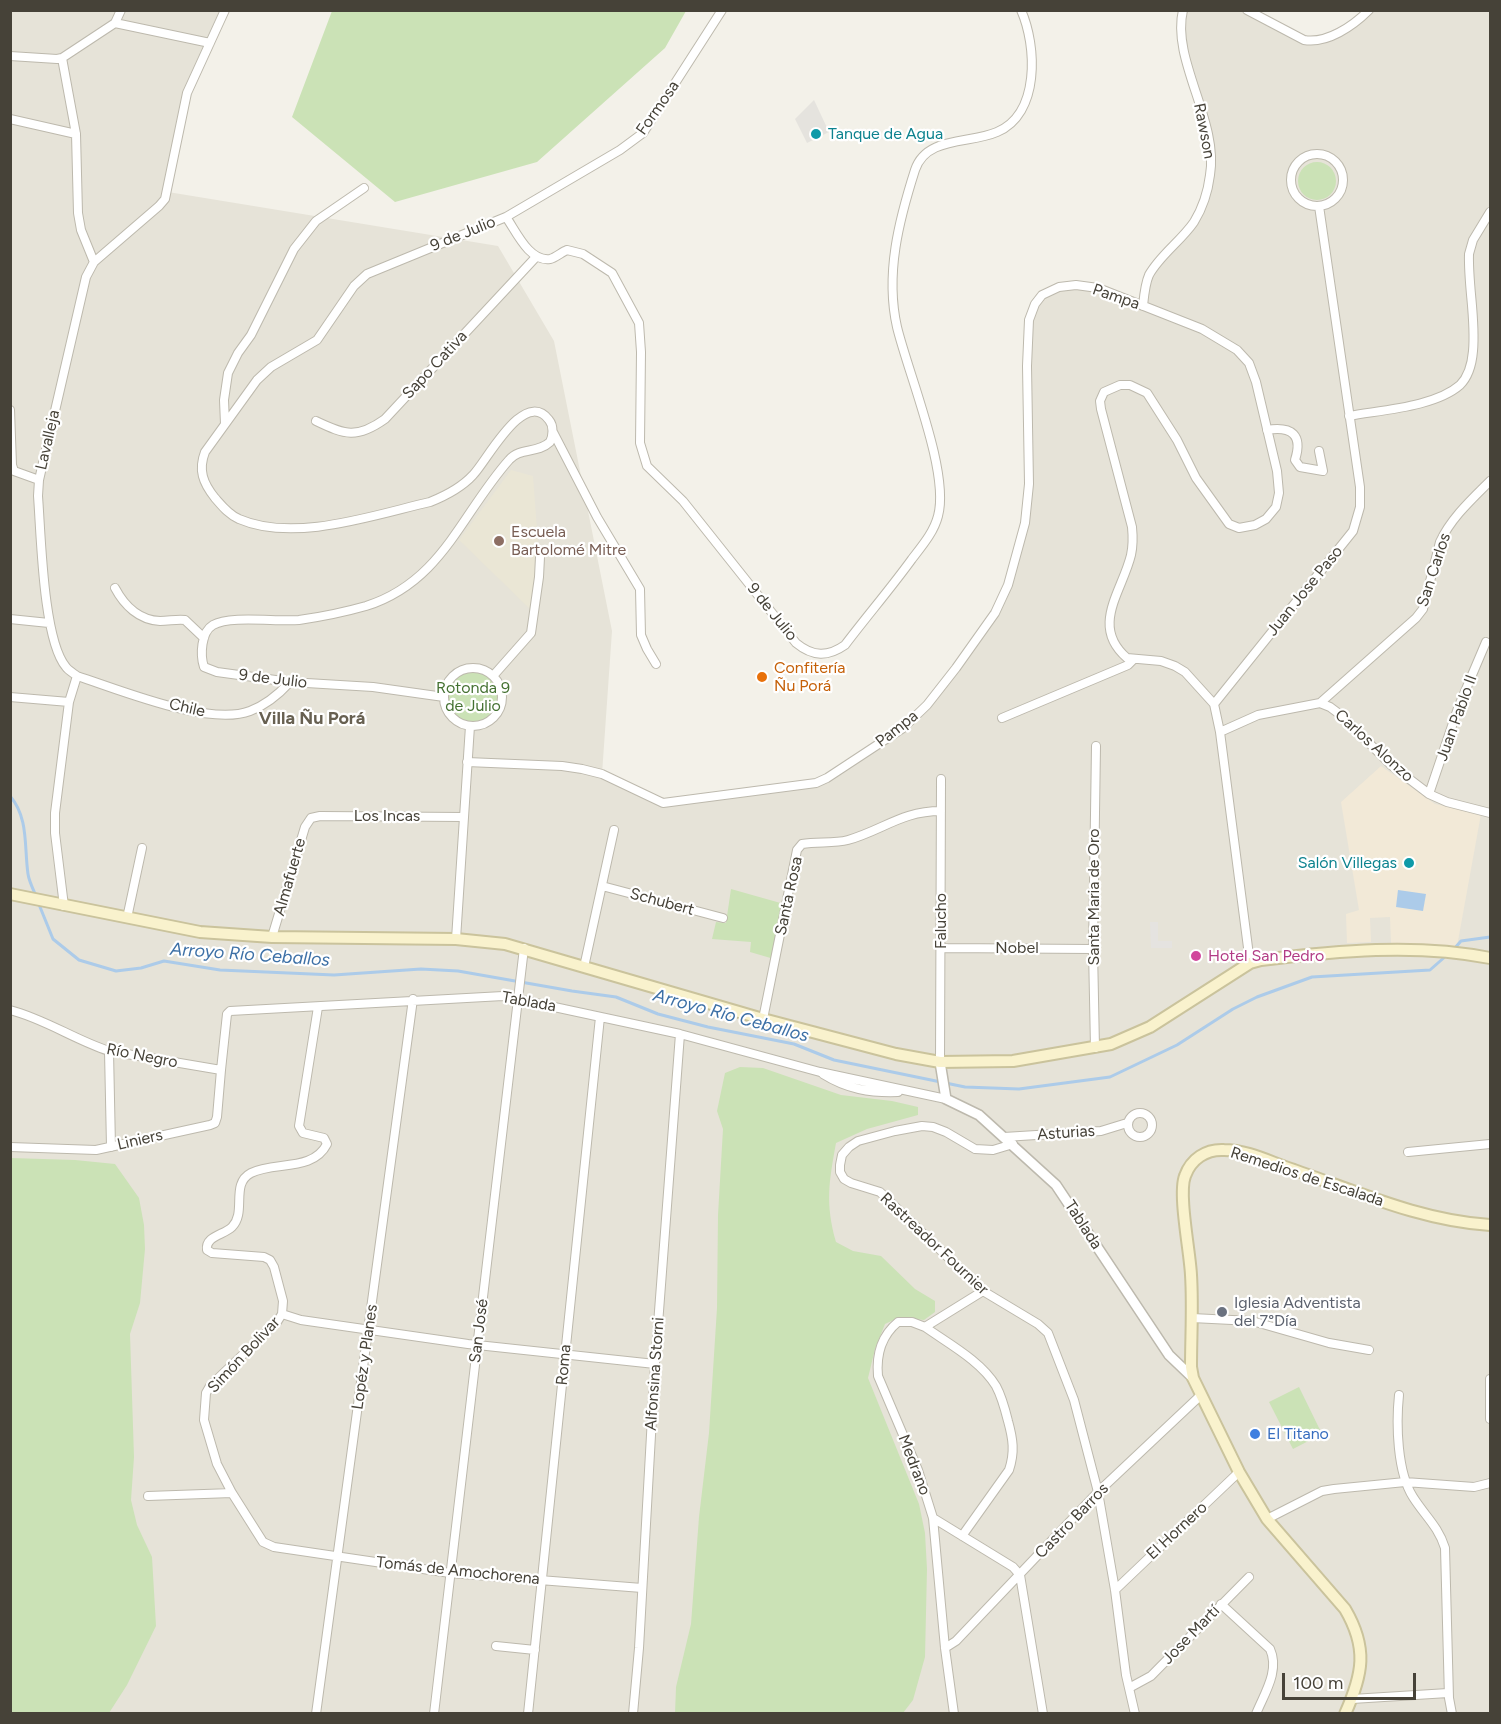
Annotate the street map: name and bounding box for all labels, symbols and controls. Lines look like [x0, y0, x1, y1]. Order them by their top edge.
street label: Formosa [632, 77, 684, 139]
street label: Rawson [1189, 102, 1219, 160]
place label: Tanque de Agua [828, 124, 943, 144]
marker: Tanque de Agua [809, 127, 823, 141]
street label: 9 de Julio [428, 212, 498, 256]
street label: Pampa [1090, 280, 1142, 314]
street label: Sapo Cativa [399, 327, 471, 403]
street label: Lavalleja [32, 408, 64, 472]
place label: Escuela Bartolomé Mitre [511, 522, 626, 560]
street label: San Carlos [1413, 531, 1455, 609]
marker: Escuela Bartolomé Mitre [492, 534, 506, 548]
street label: Juan Jose Paso [1263, 542, 1347, 640]
street label: 9 de Julio [743, 579, 801, 645]
place label: Confitería Ñu Porá [774, 658, 845, 696]
street label: 9 de Julio [238, 665, 308, 693]
marker: Confitería Ñu Porá [755, 670, 769, 684]
street label: Juan Pablo II [1433, 672, 1481, 764]
park label: Rotonda 9 de Julio [436, 678, 510, 716]
street label: Chile [167, 695, 207, 721]
street label: Carlos Alonzo [1331, 706, 1417, 786]
street label: Pampa [872, 707, 922, 751]
district label: Villa Ñu Porá [259, 708, 365, 730]
street label: Los Incas [354, 806, 420, 826]
street label: Santa Maria de Oro [1084, 828, 1104, 966]
street label: Almafuerte [270, 836, 310, 918]
place label: Salón Villegas [1298, 853, 1397, 873]
street label: Santa Rosa [771, 855, 807, 937]
marker: Salón Villegas [1402, 856, 1416, 870]
street label: Schubert [628, 884, 696, 920]
street label: Falucho [931, 893, 951, 949]
street label: Nobel [995, 938, 1039, 958]
water label: Arroyo Río Ceballos [169, 939, 331, 971]
place label: Hotel San Pedro [1208, 946, 1324, 966]
marker: Hotel San Pedro [1189, 949, 1203, 963]
water label: Arroyo Río Ceballos [651, 985, 811, 1047]
street label: Tablada [500, 988, 558, 1016]
street label: Río Negro [105, 1040, 179, 1072]
street label: Asturias [1036, 1121, 1096, 1145]
street label: Liniers [115, 1125, 165, 1155]
street label: Remedios de Escalada [1228, 1143, 1386, 1211]
street label: Rastreador Fournier [876, 1189, 992, 1299]
street label: Tablada [1060, 1197, 1106, 1253]
place label: Iglesia Adventista del 7°Día [1234, 1293, 1361, 1331]
street label: San José [466, 1298, 492, 1364]
street label: Lopéz y Planes [348, 1303, 382, 1411]
marker: Iglesia Adventista del 7°Día [1215, 1305, 1229, 1319]
street label: Simón Bolivar [204, 1313, 284, 1397]
street label: Alfonsina Storni [641, 1317, 669, 1431]
street label: Roma [553, 1344, 575, 1386]
place label: El Titano [1267, 1424, 1329, 1444]
marker: El Titano [1248, 1427, 1262, 1441]
street label: Medrano [894, 1432, 934, 1498]
street label: Castro Barros [1031, 1479, 1113, 1563]
street label: El Hornero [1143, 1498, 1211, 1564]
street label: Tomás de Amochorena [375, 1553, 541, 1589]
street label: Jose Martí [1158, 1602, 1224, 1668]
scale bar [1285, 1661, 1418, 1699]
text: 100 m [1293, 1672, 1343, 1694]

